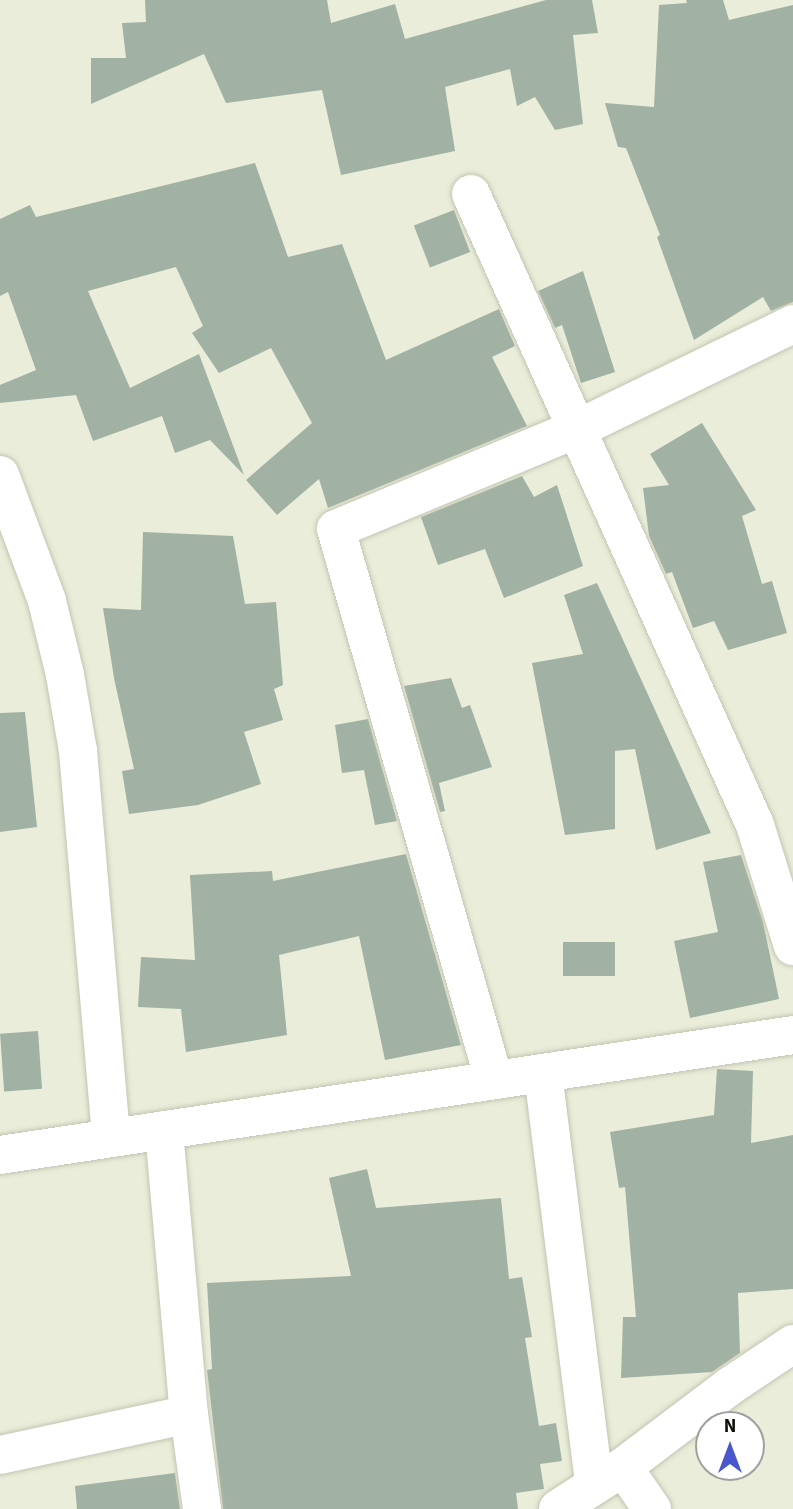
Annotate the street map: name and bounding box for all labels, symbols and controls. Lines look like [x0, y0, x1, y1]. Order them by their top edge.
north arrow [695, 1411, 765, 1481]
text: N [724, 1413, 736, 1440]

